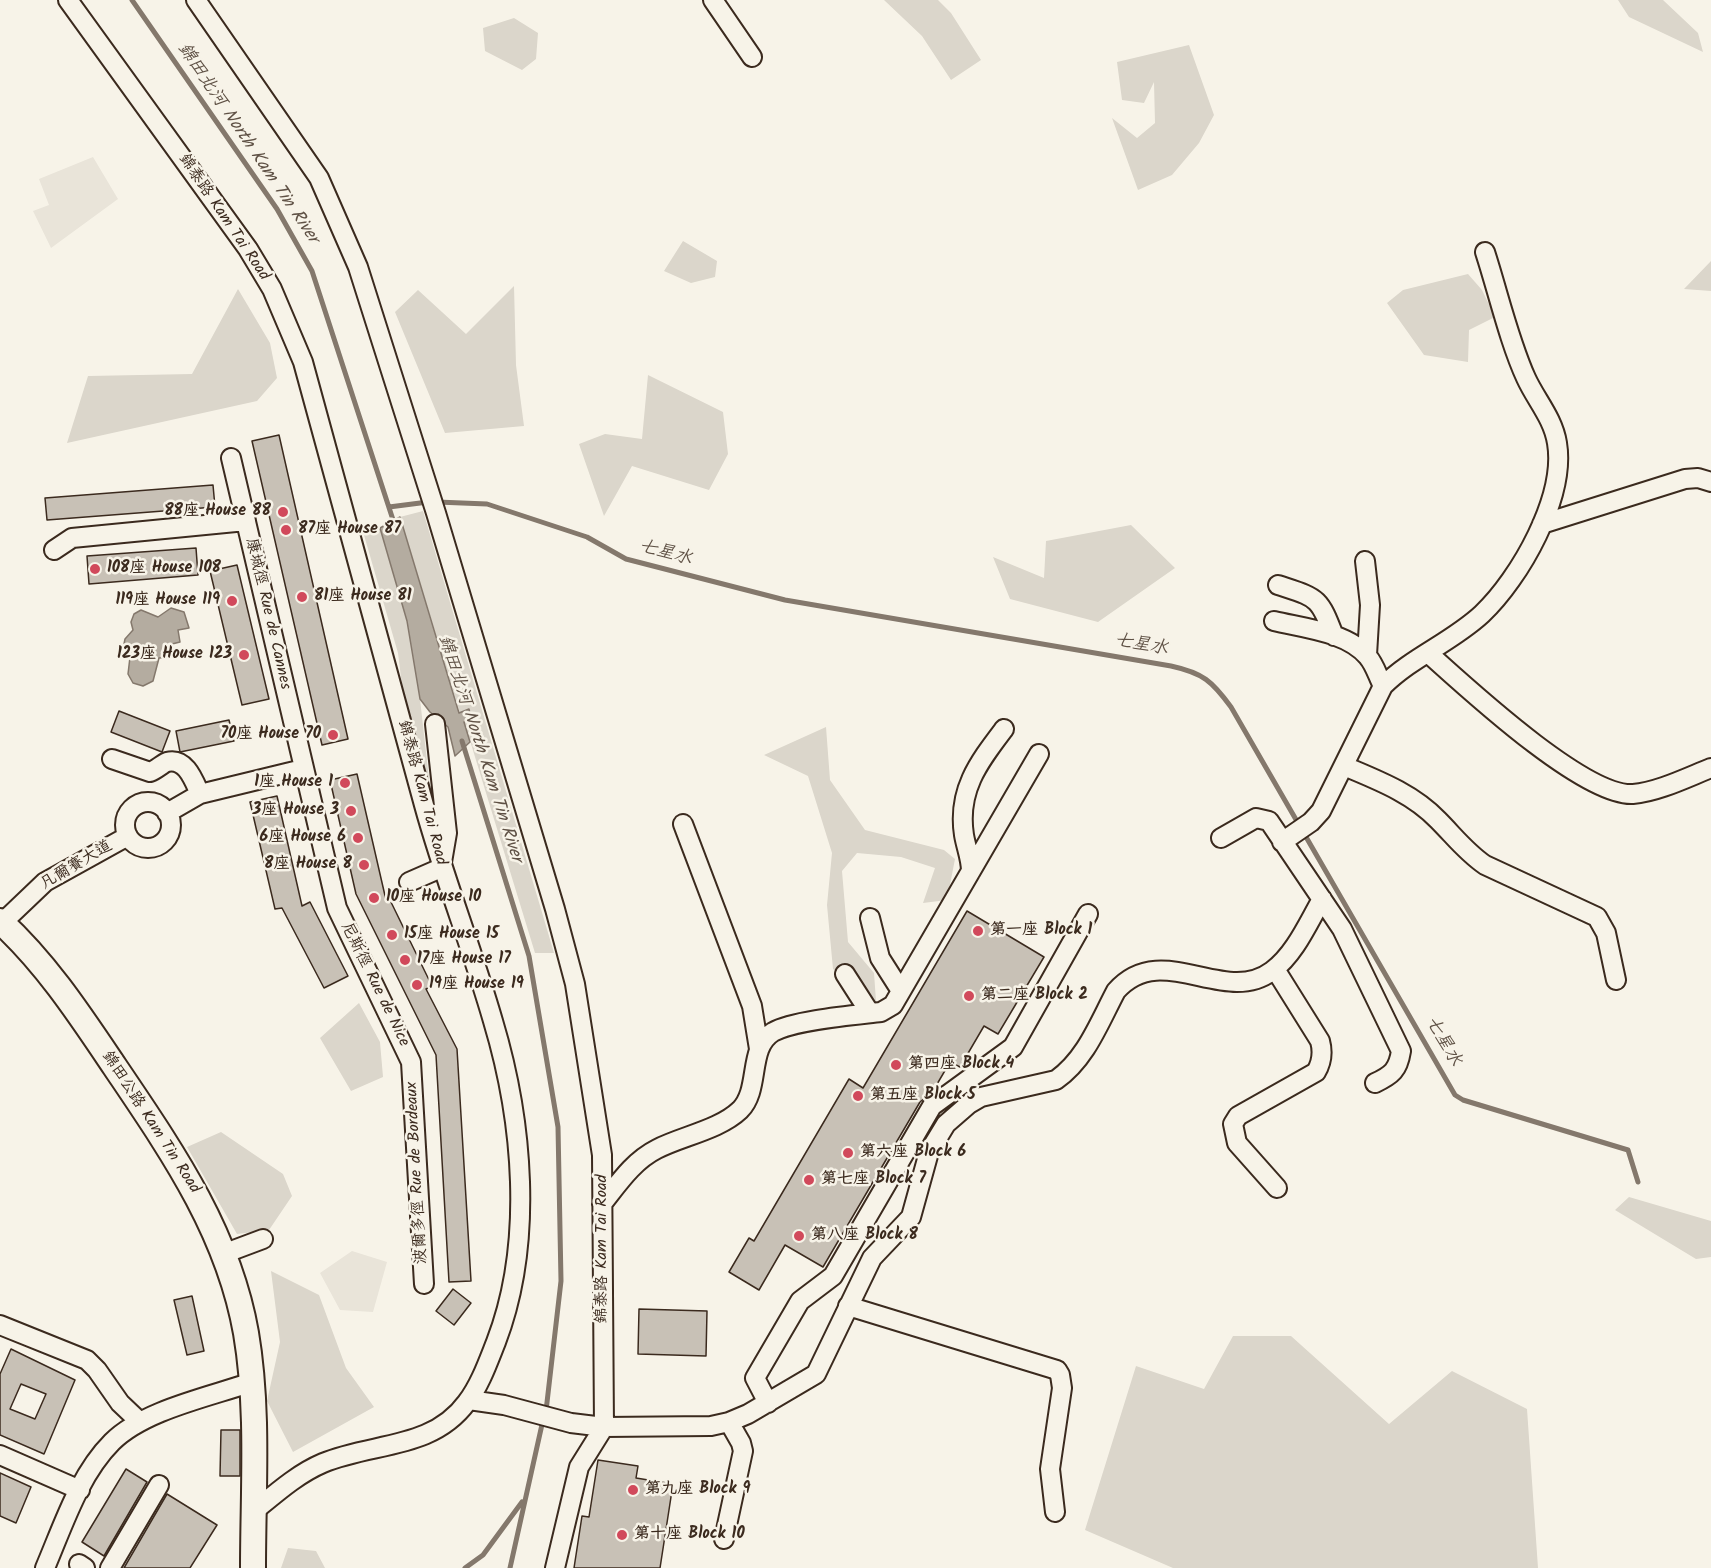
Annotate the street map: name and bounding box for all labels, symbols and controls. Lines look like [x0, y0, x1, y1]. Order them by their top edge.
water label: 錦田北河 North Kam Tin River [172, 40, 322, 248]
street label: 錦泰路 Kam Tai Road [173, 151, 273, 285]
place label: 88座 House 88 [164, 502, 271, 522]
marker: 88座 House 88 [276, 505, 290, 519]
place label: 87座 House 87 [298, 520, 401, 540]
marker: 87座 House 87 [279, 523, 293, 537]
street label: 康城徑 Rue de Cannes [240, 536, 294, 692]
water label: 七星水 [636, 537, 694, 571]
place label: 108座 House 108 [107, 559, 221, 579]
marker: 108座 House 108 [88, 562, 102, 576]
place label: 81座 House 81 [314, 587, 412, 607]
marker: 81座 House 81 [295, 590, 309, 604]
place label: 119座 House 119 [115, 591, 220, 611]
marker: 119座 House 119 [225, 594, 239, 608]
water label: 七星水 [1113, 631, 1169, 661]
water label: 錦田北河 North Kam Tin River [432, 633, 526, 865]
place label: 123座 House 123 [117, 645, 232, 665]
marker: 123座 House 123 [237, 648, 251, 662]
street label: 錦泰路 Kam Tai Road [392, 719, 450, 867]
place label: 70座 House 70 [220, 725, 321, 745]
marker: 70座 House 70 [326, 728, 340, 742]
place label: 1座 House 1 [254, 773, 333, 793]
marker: 1座 House 1 [338, 776, 352, 790]
place label: 3座 House 3 [252, 801, 339, 821]
marker: 3座 House 3 [344, 804, 358, 818]
place label: 6座 House 6 [260, 828, 346, 848]
marker: 6座 House 6 [351, 831, 365, 845]
street label: 凡爾賽大道 [38, 837, 116, 895]
place label: 8座 House 8 [264, 855, 352, 875]
marker: 8座 House 8 [357, 858, 371, 872]
place label: 10座 House 10 [386, 888, 481, 908]
marker: 10座 House 10 [367, 891, 381, 905]
street label: 尼斯徑 Rue de Nice [336, 920, 412, 1050]
place label: 第一座 Block 1 [990, 921, 1092, 941]
marker: 第一座 Block 1 [971, 924, 985, 938]
place label: 15座 House 15 [404, 925, 499, 945]
marker: 15座 House 15 [385, 928, 399, 942]
place label: 17座 House 17 [417, 950, 511, 970]
marker: 17座 House 17 [398, 953, 412, 967]
place label: 19座 House 19 [429, 975, 524, 995]
marker: 19座 House 19 [410, 978, 424, 992]
place label: 第二座 Block 2 [981, 986, 1088, 1006]
marker: 第二座 Block 2 [962, 989, 976, 1003]
water label: 七星水 [1419, 1013, 1465, 1071]
street label: 錦田公路 Kam Tin Road [97, 1048, 203, 1198]
place label: 第四座 Block 4 [908, 1055, 1014, 1075]
marker: 第四座 Block 4 [889, 1058, 903, 1072]
street label: 波爾多徑 Rue de Bordeaux [404, 1081, 432, 1265]
place label: 第五座 Block 5 [870, 1086, 976, 1106]
marker: 第五座 Block 5 [851, 1089, 865, 1103]
place label: 第六座 Block 6 [860, 1143, 966, 1163]
marker: 第六座 Block 6 [841, 1146, 855, 1160]
place label: 第七座 Block 7 [821, 1170, 926, 1190]
marker: 第七座 Block 7 [802, 1173, 816, 1187]
street label: 錦泰路 Kam Tai Road [593, 1175, 613, 1323]
place label: 第八座 Block 8 [811, 1226, 918, 1246]
marker: 第八座 Block 8 [792, 1229, 806, 1243]
place label: 第九座 Block 9 [645, 1480, 751, 1500]
marker: 第九座 Block 9 [626, 1483, 640, 1497]
place label: 第十座 Block 10 [634, 1525, 745, 1545]
marker: 第十座 Block 10 [615, 1528, 629, 1542]

